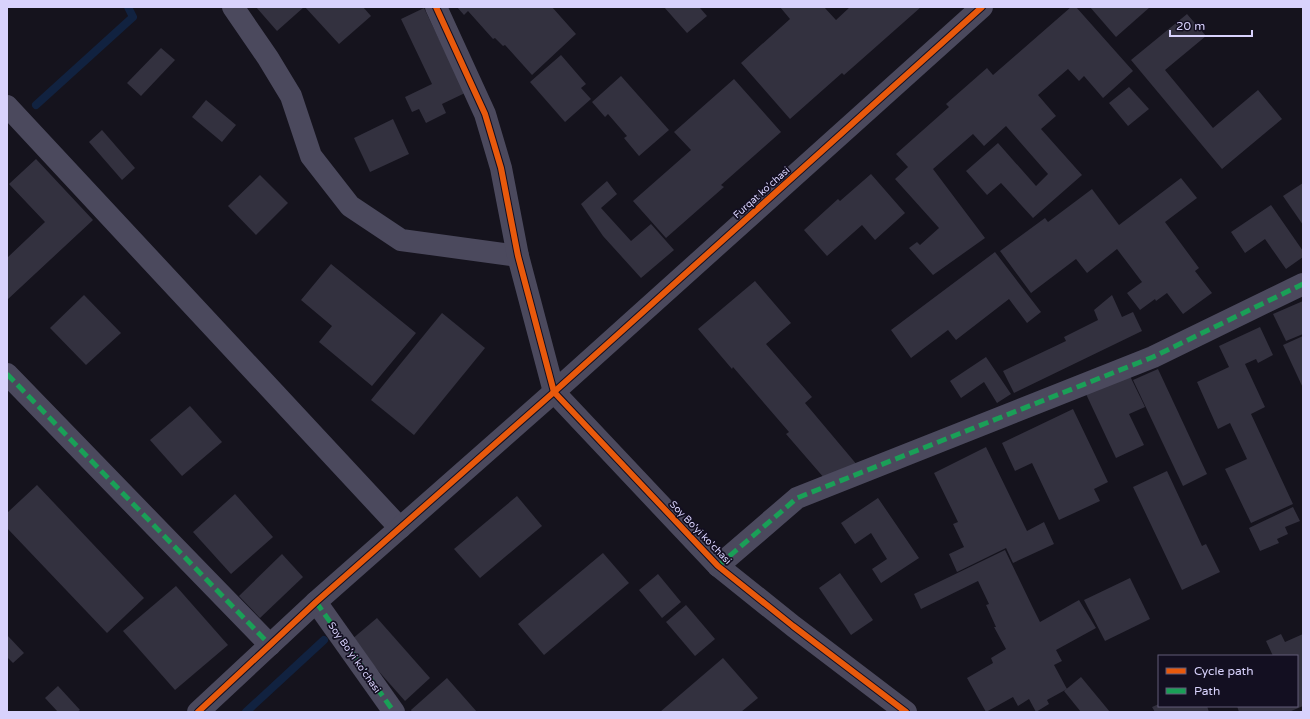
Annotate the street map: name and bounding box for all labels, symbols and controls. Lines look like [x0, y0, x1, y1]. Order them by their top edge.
scale bar [1170, 12, 1252, 38]
text: 20 m [1176, 19, 1205, 33]
street label: Furqat ko'chasi [731, 164, 792, 221]
street label: Soy Bo'yi ko'chasi [667, 498, 734, 567]
street label: Soy Bo'yi ko'chasi [325, 620, 383, 695]
legend [1158, 655, 1298, 707]
text: Cycle path [1194, 664, 1253, 678]
text: Path [1194, 684, 1220, 698]

